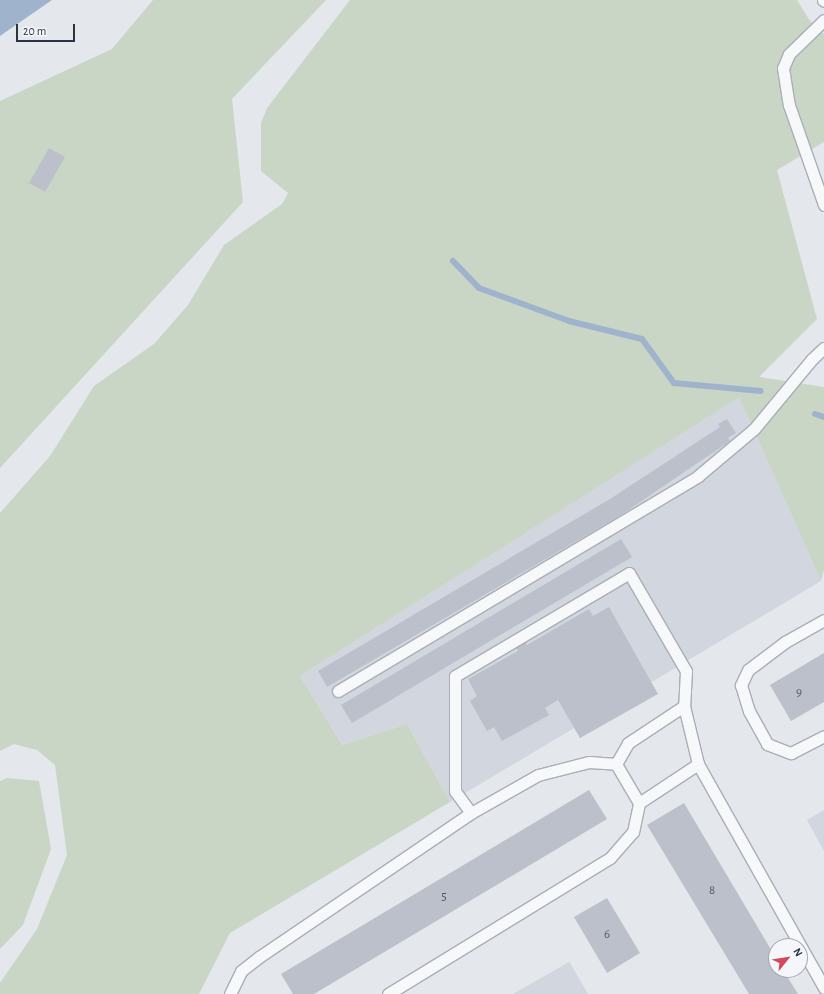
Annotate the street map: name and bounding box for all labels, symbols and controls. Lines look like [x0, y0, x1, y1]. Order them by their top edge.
scale bar [18, 16, 77, 42]
text: 20 m [23, 25, 46, 37]
house number: 9 [796, 685, 802, 701]
house number: 8 [709, 883, 715, 899]
house number: 5 [441, 889, 447, 905]
house number: 6 [604, 927, 610, 943]
north arrow [768, 938, 808, 978]
text: N [791, 946, 805, 958]

